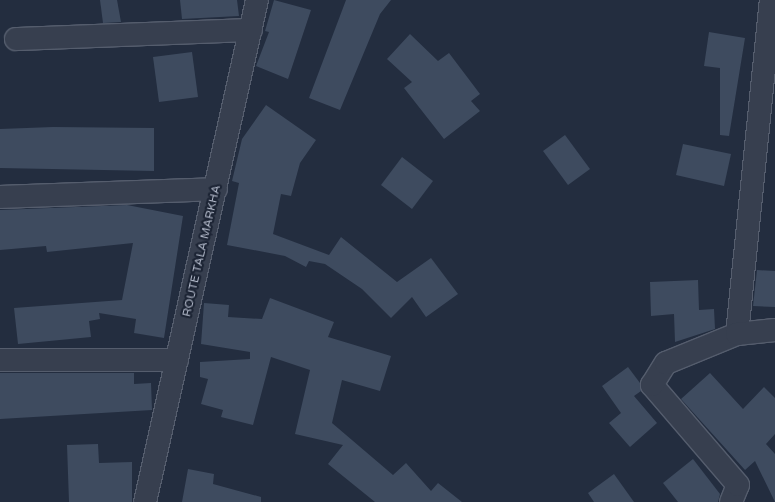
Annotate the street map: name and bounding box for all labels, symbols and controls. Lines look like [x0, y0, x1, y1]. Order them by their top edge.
street label: ROUTE TALA MARKHA [180, 184, 224, 318]

